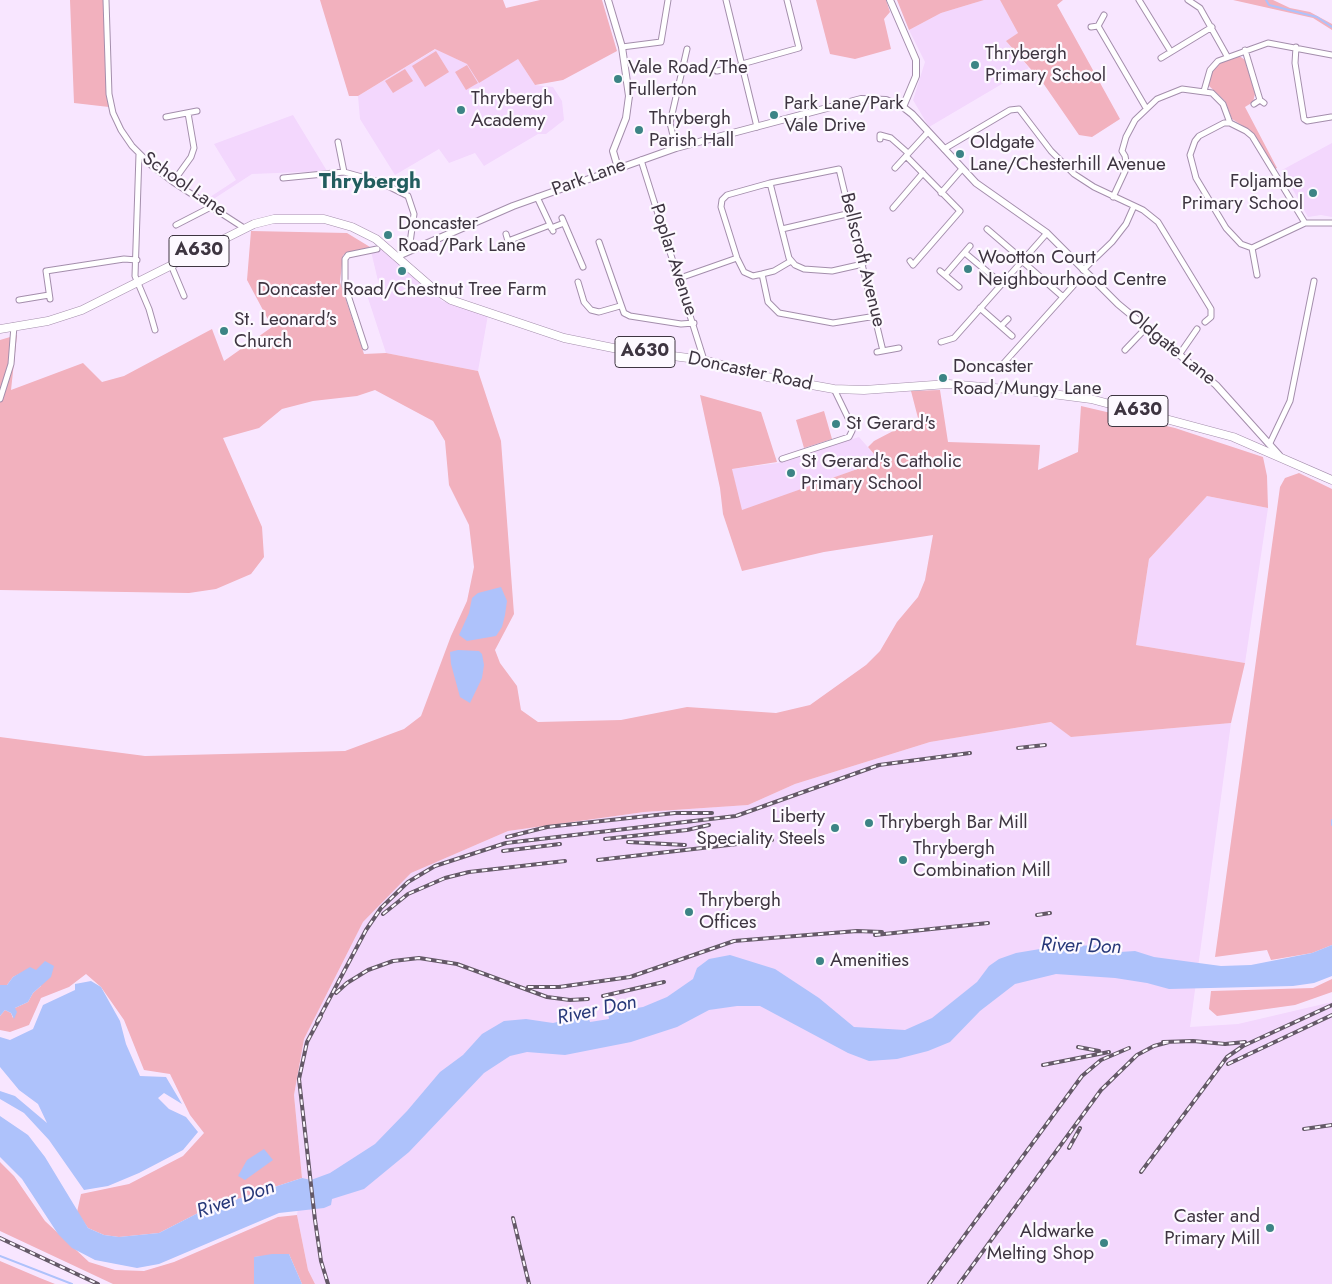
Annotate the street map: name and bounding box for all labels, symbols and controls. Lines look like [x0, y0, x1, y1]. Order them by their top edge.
place label: Thrybergh Primary School [985, 43, 1106, 87]
place label: Vale Road/The Fullerton [628, 57, 748, 101]
marker: Thrybergh Primary School [969, 59, 981, 71]
marker: Vale Road/The Fullerton [612, 73, 624, 85]
place label: Thrybergh Academy [471, 88, 553, 132]
place label: Park Lane/Park Vale Drive [784, 93, 904, 137]
marker: Thrybergh Academy [455, 104, 467, 116]
place label: Thrybergh Parish Hall [649, 108, 734, 152]
marker: Park Lane/Park Vale Drive [768, 109, 780, 121]
marker: Thrybergh Parish Hall [633, 124, 645, 136]
place label: Oldgate Lane/Chesterhill Avenue [970, 132, 1166, 176]
street label: School Lane [137, 148, 231, 222]
marker: Oldgate Lane/Chesterhill Avenue [954, 148, 966, 160]
street label: Park Lane [549, 154, 629, 202]
district label: Thrybergh [319, 170, 421, 196]
place label: Foljambe Primary School [1182, 171, 1303, 215]
marker: Foljambe Primary School [1307, 187, 1319, 199]
street label: Bellscroft Avenue [834, 191, 890, 329]
street label: Poplar Avenue [644, 201, 702, 319]
place label: Doncaster Road/Park Lane [398, 213, 526, 257]
marker: Doncaster Road/Park Lane [382, 229, 394, 241]
road number: A630 [169, 236, 229, 266]
place label: Wootton Court Neighbourhood Centre [978, 247, 1167, 291]
marker: Wootton Court Neighbourhood Centre [962, 263, 974, 275]
marker: Doncaster Road/Chestnut Tree Farm [396, 265, 408, 277]
place label: Doncaster Road/Chestnut Tree Farm [257, 279, 547, 301]
street label: Oldgate Lane [1122, 305, 1220, 391]
place label: St. Leonard's Church [234, 309, 337, 353]
marker: St. Leonard's Church [218, 325, 230, 337]
road number: A630 [615, 337, 675, 368]
street label: Doncaster Road [686, 348, 814, 396]
place label: Doncaster Road/Mungy Lane [953, 356, 1101, 400]
marker: Doncaster Road/Mungy Lane [937, 372, 949, 384]
road number: A630 [1108, 396, 1168, 426]
place label: St Gerard's [846, 413, 935, 435]
marker: St Gerard's [830, 418, 842, 430]
place label: St Gerard's Catholic Primary School [801, 451, 962, 495]
marker: St Gerard's Catholic Primary School [785, 467, 797, 479]
place label: Liberty Speciality Steels [696, 806, 825, 850]
place label: Thrybergh Bar Mill [879, 812, 1028, 834]
marker: Thrybergh Bar Mill [863, 817, 875, 829]
marker: Liberty Speciality Steels [829, 822, 841, 834]
place label: Thrybergh Combination Mill [913, 838, 1051, 882]
marker: Thrybergh Combination Mill [897, 854, 909, 866]
place label: Thrybergh Offices [699, 890, 781, 934]
marker: Thrybergh Offices [683, 906, 695, 918]
water label: River Don [1040, 934, 1122, 960]
place label: Amenities [830, 950, 909, 972]
marker: Amenities [814, 955, 826, 967]
water label: River Don [555, 991, 639, 1031]
water label: River Don [194, 1176, 278, 1224]
place label: Caster and Primary Mill [1164, 1206, 1260, 1250]
place label: Aldwarke Melting Shop [987, 1221, 1094, 1265]
marker: Caster and Primary Mill [1264, 1222, 1276, 1234]
marker: Aldwarke Melting Shop [1098, 1237, 1110, 1249]

